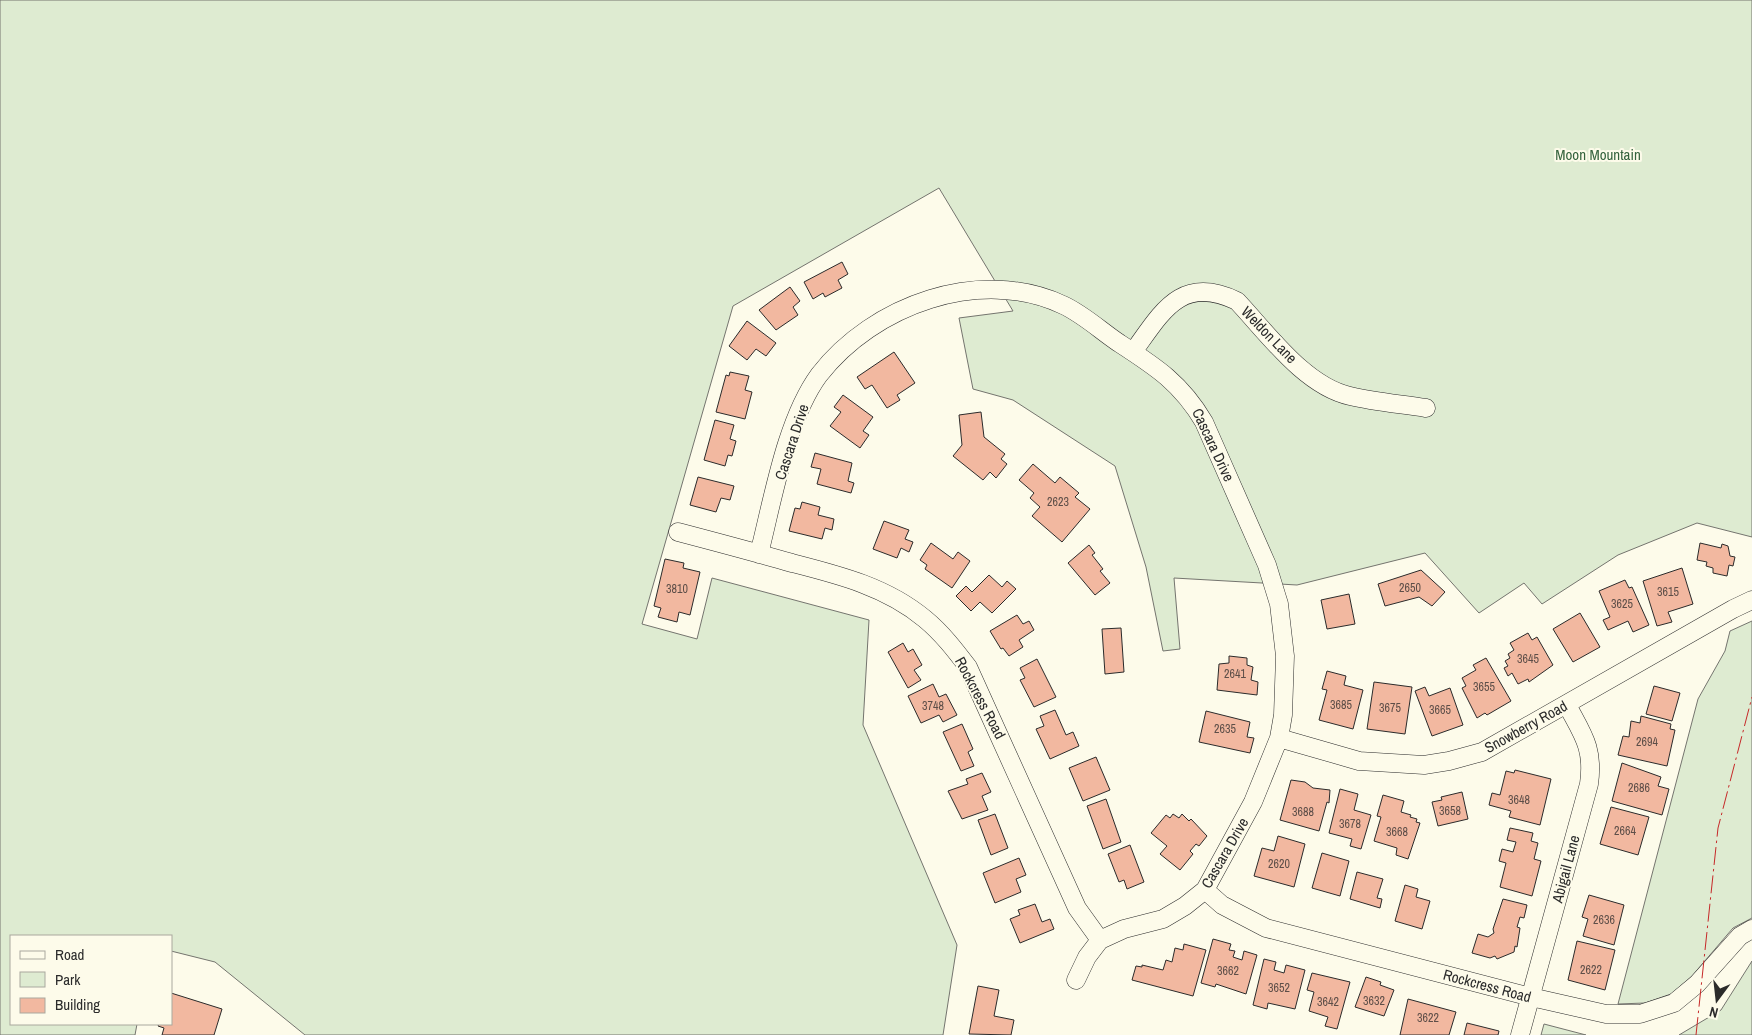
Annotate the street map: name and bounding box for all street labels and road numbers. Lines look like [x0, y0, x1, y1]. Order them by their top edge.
street label: Weldon Lane [1237, 301, 1302, 368]
street label: Cascara Drive [769, 401, 814, 482]
street label: Cascara Drive [1187, 405, 1240, 485]
street label: Rockcress Road [950, 653, 1011, 743]
street label: Snowberry Road [1481, 695, 1571, 758]
street label: Cascara Drive [1196, 813, 1253, 892]
street label: Abigail Lane [1546, 833, 1585, 906]
street label: Rockcress Road [1441, 964, 1533, 1007]

